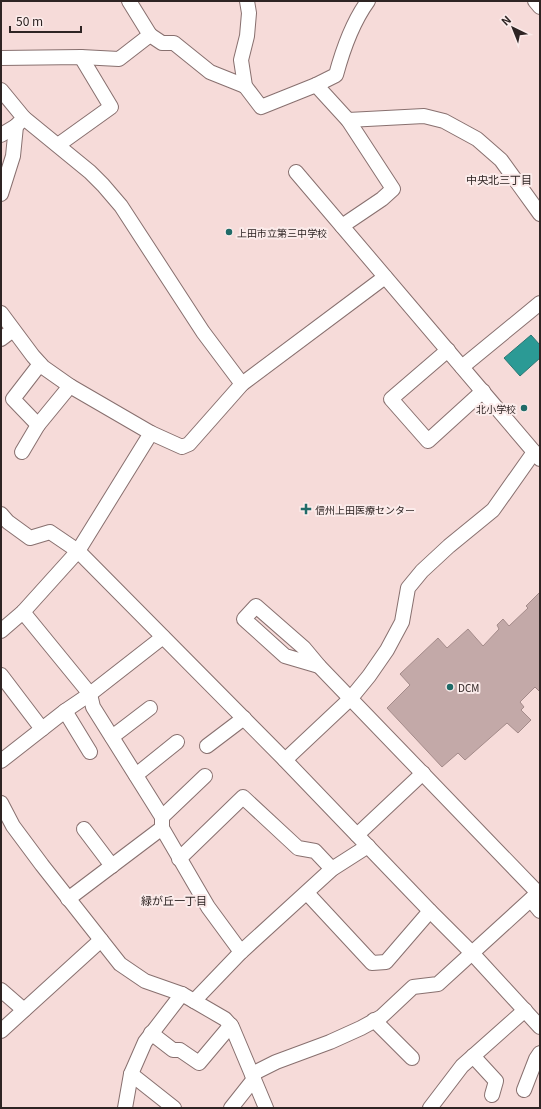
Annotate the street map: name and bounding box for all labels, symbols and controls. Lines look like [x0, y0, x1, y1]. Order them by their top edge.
scale bar [10, 8, 81, 34]
north arrow [493, 8, 533, 48]
text: N [497, 11, 514, 29]
text: 50 m [16, 12, 43, 29]
district label: 中央北三丁目 [466, 171, 532, 187]
place label: 上田市立第三中学校 [237, 225, 327, 240]
marker: 上田市立第三中学校 [224, 227, 234, 237]
place label: 北小学校 [476, 401, 516, 416]
marker: 北小学校 [519, 403, 529, 413]
place label: 信州上田医療センター [315, 502, 415, 517]
marker: 信州上田医療センター [300, 503, 312, 515]
place label: DCM [458, 680, 479, 695]
marker: DCM [445, 682, 455, 692]
district label: 緑が丘一丁目 [141, 892, 207, 908]

